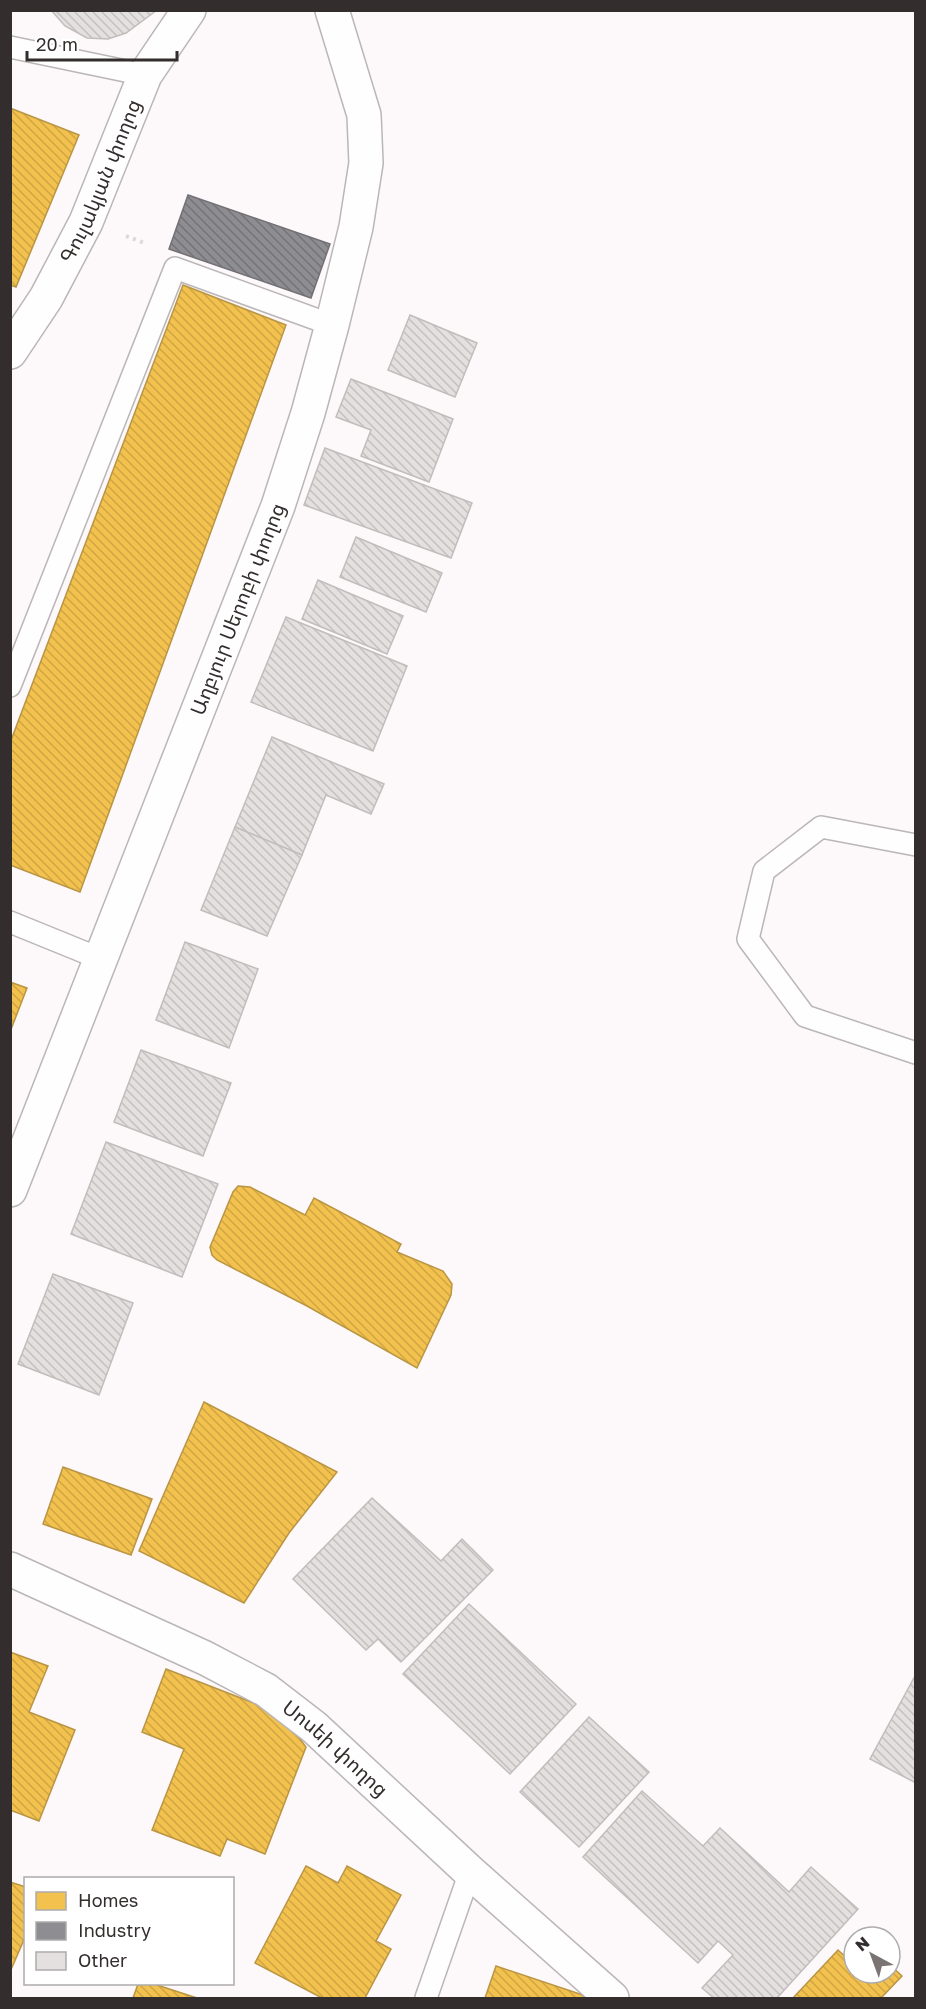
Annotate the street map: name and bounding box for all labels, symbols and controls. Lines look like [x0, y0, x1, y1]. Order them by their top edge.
scale bar [27, 24, 177, 62]
text: 20 m [36, 33, 78, 55]
street label: Գուլակյան փողոց [54, 96, 146, 267]
street label: Աղբյուր Սերոբի փողոց [184, 499, 290, 718]
street label: Սոսեի փողոց [278, 1694, 394, 1802]
legend [24, 1877, 234, 1985]
text: Homes [78, 1889, 138, 1911]
text: Industry [78, 1919, 151, 1941]
north arrow [842, 1925, 902, 1985]
text: N [851, 1932, 873, 1955]
text: Other [78, 1949, 127, 1971]

